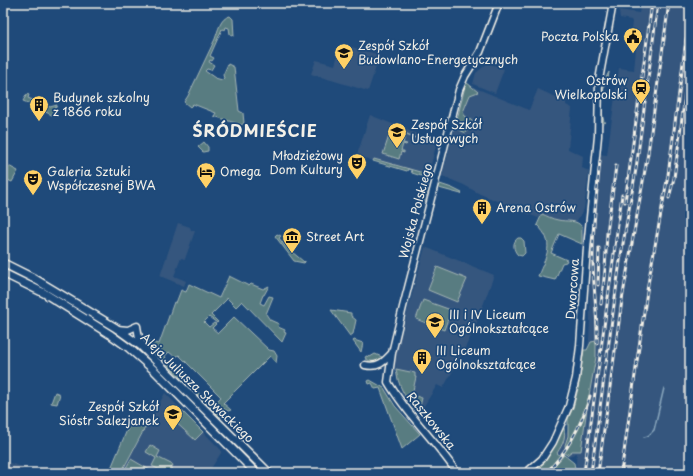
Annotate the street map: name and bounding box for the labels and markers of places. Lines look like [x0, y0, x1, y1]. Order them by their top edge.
public building icon: Poczta Polska [622, 26, 644, 54]
place label: Poczta Polska [541, 27, 620, 45]
place label: Zespół Szkół Budowlano-Energetycznych [358, 36, 518, 68]
school or university icon: Zespół Szkół Budowlano-Energetycznych [333, 42, 355, 70]
place label: Ostrów Wielkopolski [554, 71, 628, 103]
station icon: Ostrów Wielkopolski [630, 77, 652, 105]
place label: Budynek szkolny z 1866 roku [53, 88, 150, 120]
building icon: Budynek szkolny z 1866 roku [28, 94, 50, 122]
place label: Zespół Szkół Usługowych [411, 115, 482, 147]
school or university icon: Zespół Szkół Usługowych [386, 121, 408, 149]
place label: Młodzieżowy Dom Kultury [270, 146, 343, 178]
theatre icon: Młodzieżowy Dom Kultury [346, 152, 368, 180]
hotel icon: Omega [195, 161, 217, 189]
place label: Galeria Sztuki Współczesnej BWA [47, 162, 156, 194]
place label: Omega [220, 162, 262, 180]
theatre icon: Galeria Sztuki Współczesnej BWA [22, 168, 44, 196]
building icon: Arena Ostrów [471, 197, 493, 225]
place label: Arena Ostrów [496, 198, 576, 216]
museum icon: Street Art [281, 226, 303, 254]
place label: Street Art [306, 227, 364, 245]
place label: III i IV Liceum Ogólnokształcące [449, 305, 549, 337]
school or university icon: III i IV Liceum Ogólnokształcące [424, 311, 446, 339]
place label: III Liceum Ogólnokształcące [436, 341, 536, 373]
building icon: III Liceum Ogólnokształcące [411, 347, 433, 375]
place label: Zespół Szkół Sióstr Salezjanek [59, 397, 159, 429]
school or university icon: Zespół Szkół Sióstr Salezjanek [162, 403, 184, 431]

